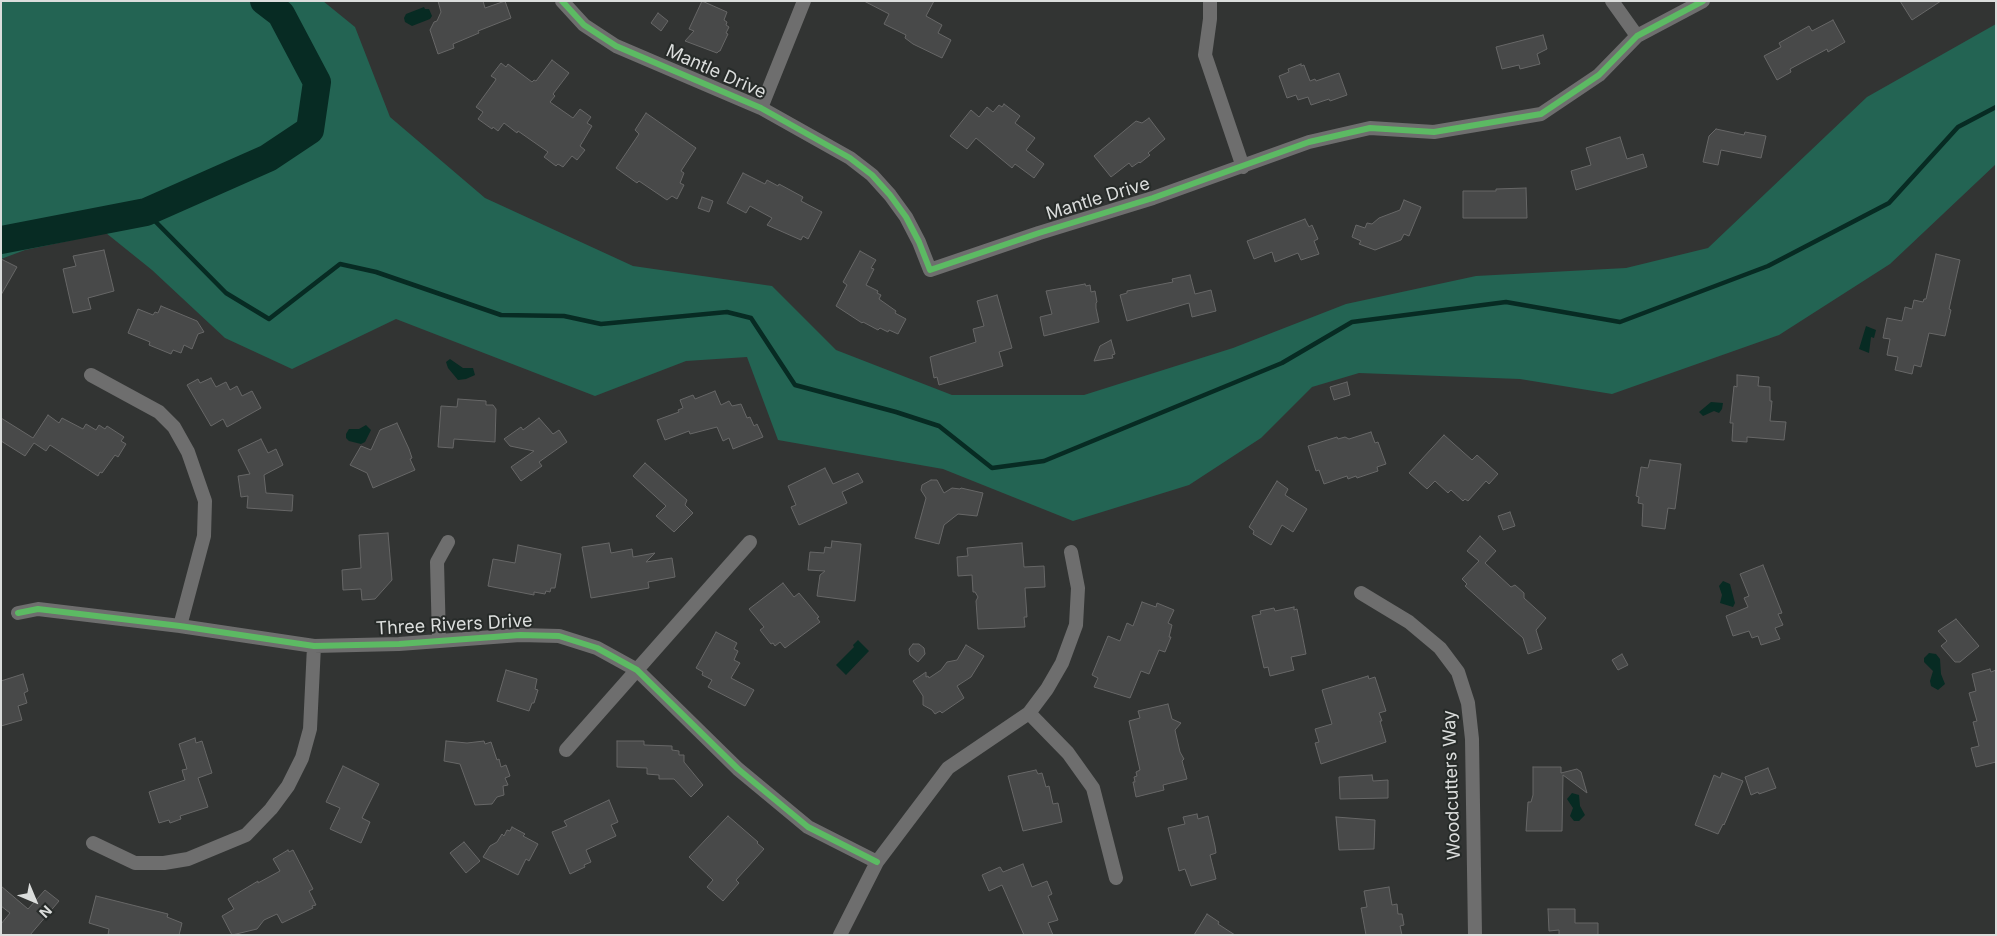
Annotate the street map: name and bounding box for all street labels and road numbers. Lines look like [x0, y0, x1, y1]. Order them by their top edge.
street label: Mantle Drive [663, 40, 769, 104]
street label: Mantle Drive [1043, 173, 1153, 225]
street label: Three Rivers Drive [375, 610, 533, 640]
street label: Woodcutters Way [1439, 710, 1465, 860]

